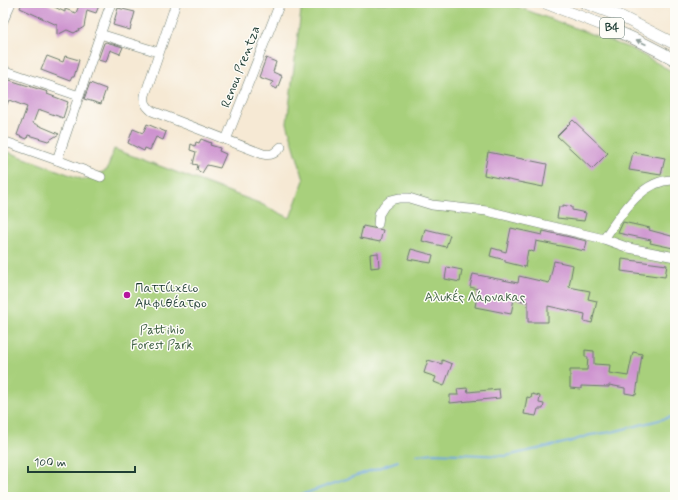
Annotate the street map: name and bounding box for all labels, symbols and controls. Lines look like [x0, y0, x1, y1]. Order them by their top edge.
road number: B4 [600, 18, 624, 38]
street label: Renou Prentza [218, 24, 264, 110]
one-way arrow [634, 38, 646, 44]
place label: Παττίιχειο Αμφιθέατρο [135, 280, 207, 312]
park label: Αλυκές Λάρνακας [424, 289, 526, 306]
marker: Παττίιχειο Αμφιθέατρο [122, 290, 132, 300]
park label: Pattihio Forest Park [131, 322, 194, 354]
scale bar [28, 448, 135, 474]
text: 100 m [34, 455, 66, 471]

